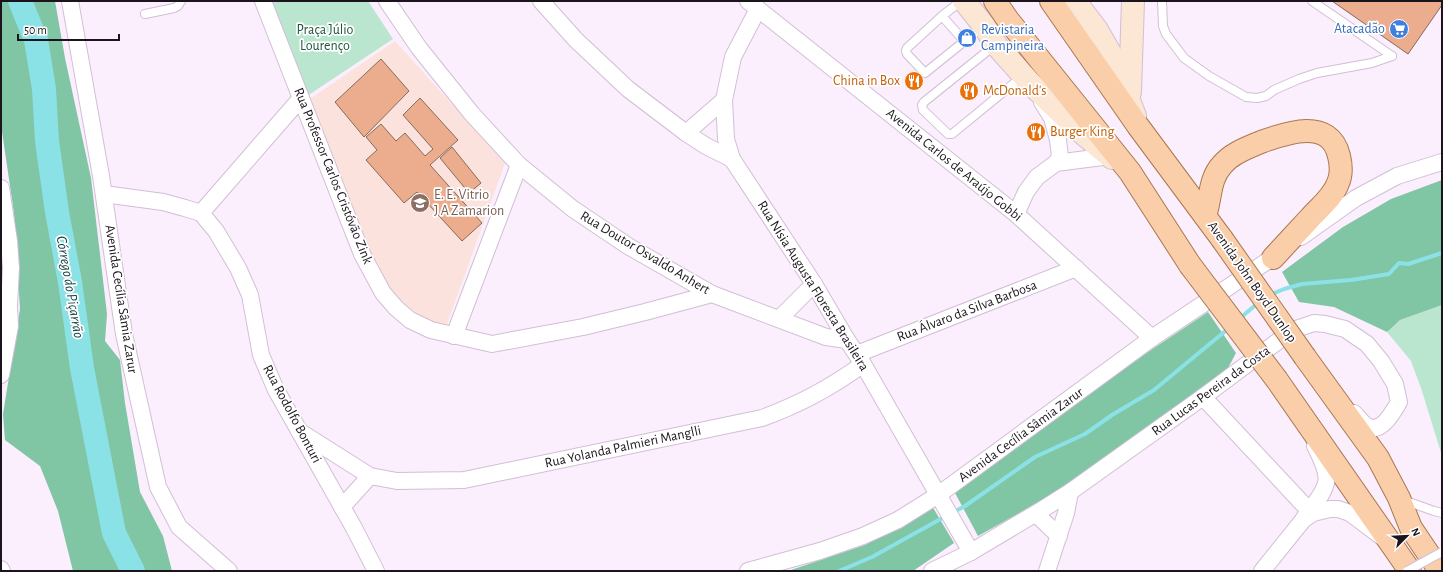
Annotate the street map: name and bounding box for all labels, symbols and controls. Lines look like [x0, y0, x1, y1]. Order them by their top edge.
scale bar [18, 16, 119, 42]
supermarket icon: Atacadão [1388, 18, 1410, 40]
place label: Atacadão [1334, 22, 1385, 36]
park label: Praça Júlio Lourenço [296, 23, 354, 53]
place label: Revistaria Campineira [981, 23, 1045, 53]
text: 50 m [24, 24, 47, 36]
shop icon: Revistaria Campineira [956, 27, 978, 49]
restaurant icon: China in Box [903, 70, 925, 92]
place label: China in Box [833, 74, 900, 88]
restaurant icon: McDonald's [958, 80, 980, 102]
place label: McDonald's [983, 84, 1046, 98]
street label: Rua Professor Carlos Cristóvão Zink [291, 86, 375, 267]
street label: Avenida Carlos de Araújo Gobbi [883, 106, 1025, 224]
restaurant icon: Burger King [1025, 121, 1047, 143]
place label: Burger King [1050, 125, 1114, 139]
place label: E. E. Vitrio J A Zamarion [434, 188, 504, 218]
school or university icon: E. E. Vitrio J A Zamarion [409, 192, 431, 214]
street label: Rua Nísia Augusta Floresta Brasileira [755, 198, 872, 374]
street label: Rua Doutor Osvaldo Anhert [578, 209, 713, 297]
street label: Avenida John Boyd Dunlop [1205, 219, 1299, 345]
street label: Avenida Cecília Sâmia Zarur [102, 224, 140, 375]
water label: Córrego do Piçarrão [54, 235, 86, 339]
street label: Rua Álvaro da Silva Barbosa [894, 275, 1039, 344]
street label: Rua Lucas Pereira da Costa [1149, 343, 1273, 438]
street label: Rua Rodolfo Bonturi [260, 363, 324, 465]
street label: Avenida Cecília Sâmia Zarur [956, 385, 1086, 485]
street label: Rua Yolanda Palmieri Manglli [544, 424, 702, 470]
north arrow [1387, 516, 1427, 556]
text: N [1409, 526, 1422, 538]

